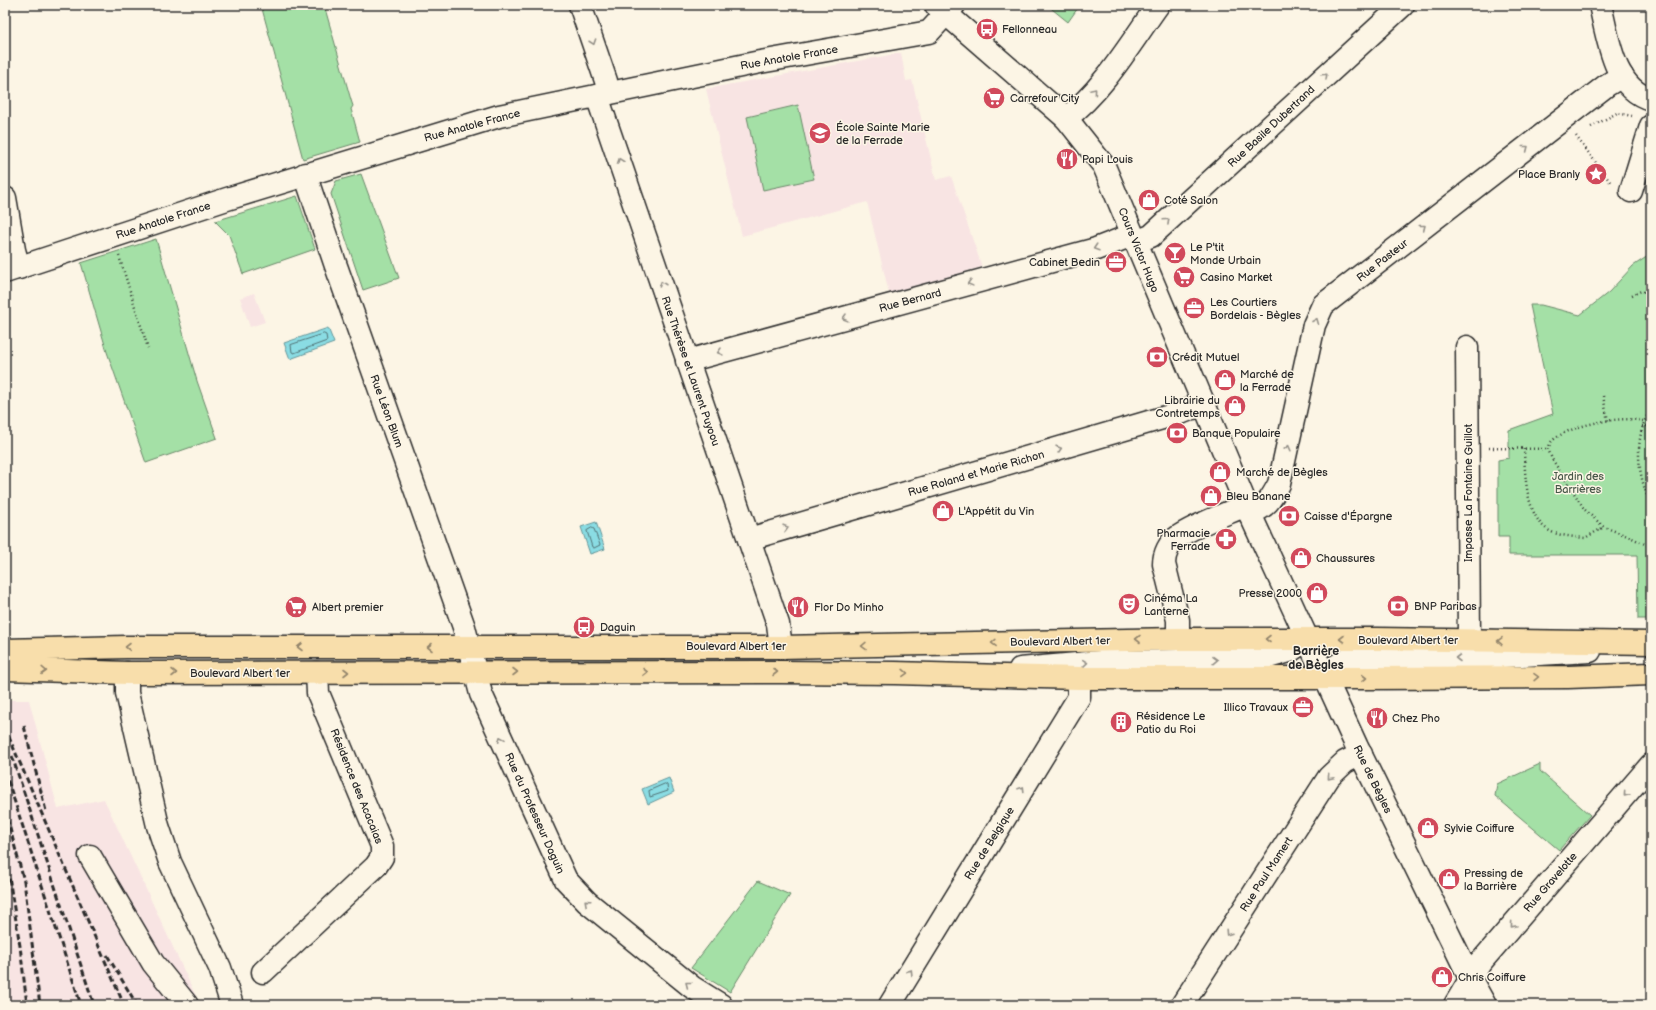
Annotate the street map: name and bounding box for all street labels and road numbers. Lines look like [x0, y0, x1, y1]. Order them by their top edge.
street label: Rue Anatole France [739, 42, 839, 72]
street label: Rue Basile Dubertrand [1225, 83, 1317, 170]
street label: Rue Anatole France [423, 106, 522, 145]
street label: Rue Anatole France [114, 199, 213, 242]
street label: Cours Victor Hugo [1116, 206, 1161, 295]
street label: Rue Pasteur [1354, 236, 1411, 284]
street label: Rue Bernard [878, 286, 943, 315]
street label: Rue Thérèse et Laurent Puyoou [659, 294, 722, 448]
street label: Rue Léon Blum [367, 373, 406, 449]
street label: Impasse La Fontaine Guillot [1462, 423, 1475, 562]
street label: Rue Roland et Marie Richon [907, 448, 1046, 499]
street label: Boulevard Albert 1er [1010, 634, 1111, 649]
street label: Boulevard Albert 1er [1358, 634, 1459, 647]
street label: Boulevard Albert 1er [686, 640, 787, 653]
street label: Boulevard Albert 1er [190, 667, 291, 680]
street label: Résidence des Acacaias [327, 727, 386, 846]
street label: Rue de Bègles [1350, 743, 1395, 816]
street label: Rue du Professeur Daguin [502, 751, 567, 876]
street label: Rue de Belgique [962, 804, 1017, 882]
street label: Rue Paul Mamert [1237, 834, 1296, 914]
street label: Rue Gravelotte [1521, 849, 1580, 915]

